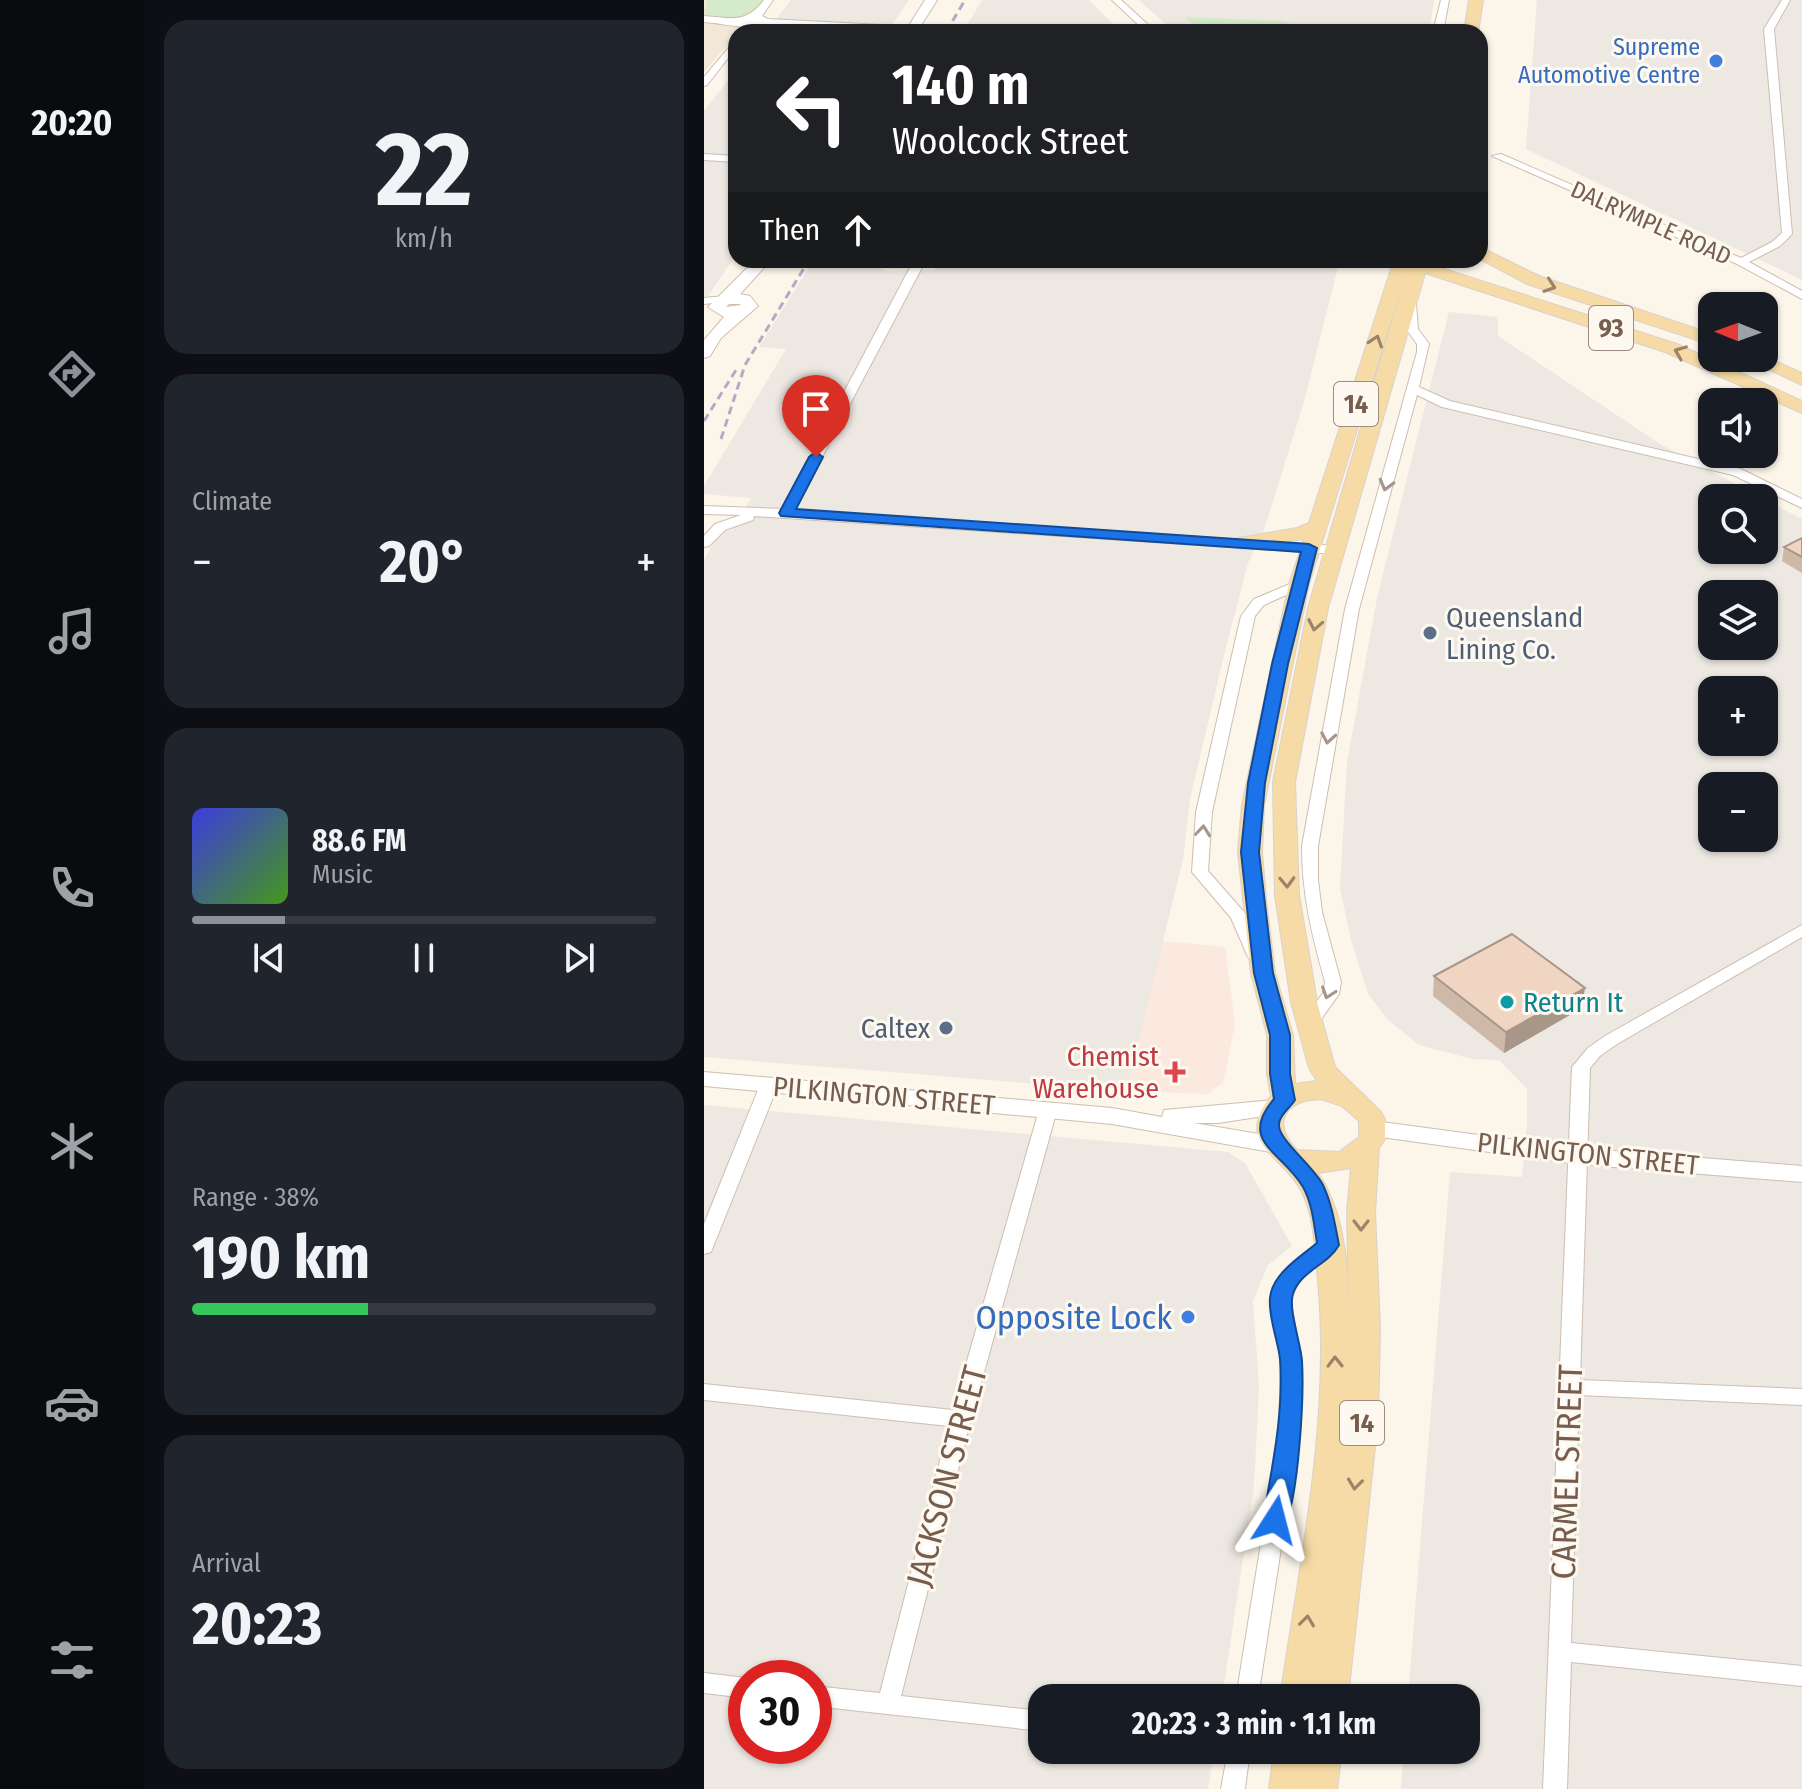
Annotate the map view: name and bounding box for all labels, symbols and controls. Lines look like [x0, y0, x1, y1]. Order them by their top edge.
place label: Supreme Automotive Centre [1518, 33, 1700, 89]
text: 140 m [892, 52, 1029, 119]
marker: Supreme Automotive Centre [1707, 52, 1725, 70]
icon: left [760, 56, 864, 160]
text: 20:20 [32, 101, 112, 145]
text: 22 [376, 108, 472, 233]
text: Woolcock Street [892, 120, 1129, 164]
street label: DALRYMPLE ROAD [1567, 175, 1735, 271]
icon: ahead [836, 208, 880, 252]
text: Then [760, 212, 820, 248]
text: km/h [395, 223, 453, 254]
one-way arrow [1542, 276, 1556, 292]
north arrow [1698, 292, 1778, 372]
map controls [1698, 292, 1778, 852]
road number: 93 [1589, 306, 1633, 350]
one-way arrow [1367, 334, 1383, 348]
one-way arrow [1674, 345, 1688, 362]
icon: directions [44, 346, 100, 402]
pin [782, 375, 850, 457]
road number: 14 [1334, 382, 1378, 426]
icon: arrive [794, 387, 838, 431]
button: sound [1698, 388, 1778, 468]
one-way arrow [1379, 477, 1395, 491]
button: search [1698, 484, 1778, 564]
text: Climate [192, 486, 272, 517]
text: 20° [380, 526, 468, 598]
text: − [192, 536, 212, 589]
text: + [636, 536, 656, 589]
button: layers [1698, 580, 1778, 660]
place label: Queensland Lining Co. [1446, 601, 1583, 666]
icon: music [44, 603, 100, 659]
one-way arrow [1307, 618, 1324, 632]
marker: Queensland Lining Co. [1421, 624, 1439, 642]
button: + [1698, 676, 1778, 756]
one-way arrow [1321, 731, 1338, 745]
button: − [1698, 772, 1778, 852]
text: 88.6 FM [312, 823, 406, 859]
one-way arrow [1194, 824, 1211, 837]
text: Music [312, 859, 373, 890]
icon: phone [44, 860, 100, 916]
one-way arrow [1278, 876, 1295, 889]
icon: previous [247, 936, 291, 980]
icon: pause [402, 936, 446, 980]
icon: next [557, 936, 601, 980]
one-way arrow [1322, 985, 1338, 999]
place label: Return It [1523, 986, 1624, 1019]
marker: Return It [1498, 993, 1516, 1011]
place label: Caltex [861, 1012, 931, 1045]
marker: Caltex [937, 1019, 955, 1037]
place label: Chemist Warehouse [1032, 1040, 1160, 1105]
marker: Chemist Warehouse [1166, 1063, 1184, 1081]
street label: PILKINGTON STREET [772, 1070, 996, 1122]
icon: climate [44, 1118, 100, 1174]
street label: PILKINGTON STREET [1475, 1126, 1701, 1182]
text: Range · 38% [192, 1182, 319, 1213]
one-way arrow [1352, 1219, 1370, 1232]
text: 190 km [192, 1222, 370, 1294]
place label: Opposite Lock [976, 1297, 1172, 1338]
marker: Opposite Lock [1179, 1308, 1197, 1326]
one-way arrow [1326, 1355, 1344, 1368]
street label: JACKSON STREET [898, 1361, 996, 1591]
street label: CARMEL STREET [1543, 1364, 1591, 1580]
icon: car [44, 1375, 100, 1431]
road number: 14 [1340, 1401, 1384, 1445]
position arrow [1233, 1478, 1317, 1562]
one-way arrow [1347, 1478, 1364, 1491]
text: Arrival [192, 1548, 261, 1579]
text: 20:23 [192, 1588, 322, 1660]
one-way arrow [1298, 1614, 1315, 1628]
icon: filters [44, 1632, 100, 1688]
speed limit sign: 30 [728, 1660, 832, 1764]
text: 20:23 · 3 min · 1.1 km [1132, 1706, 1376, 1742]

